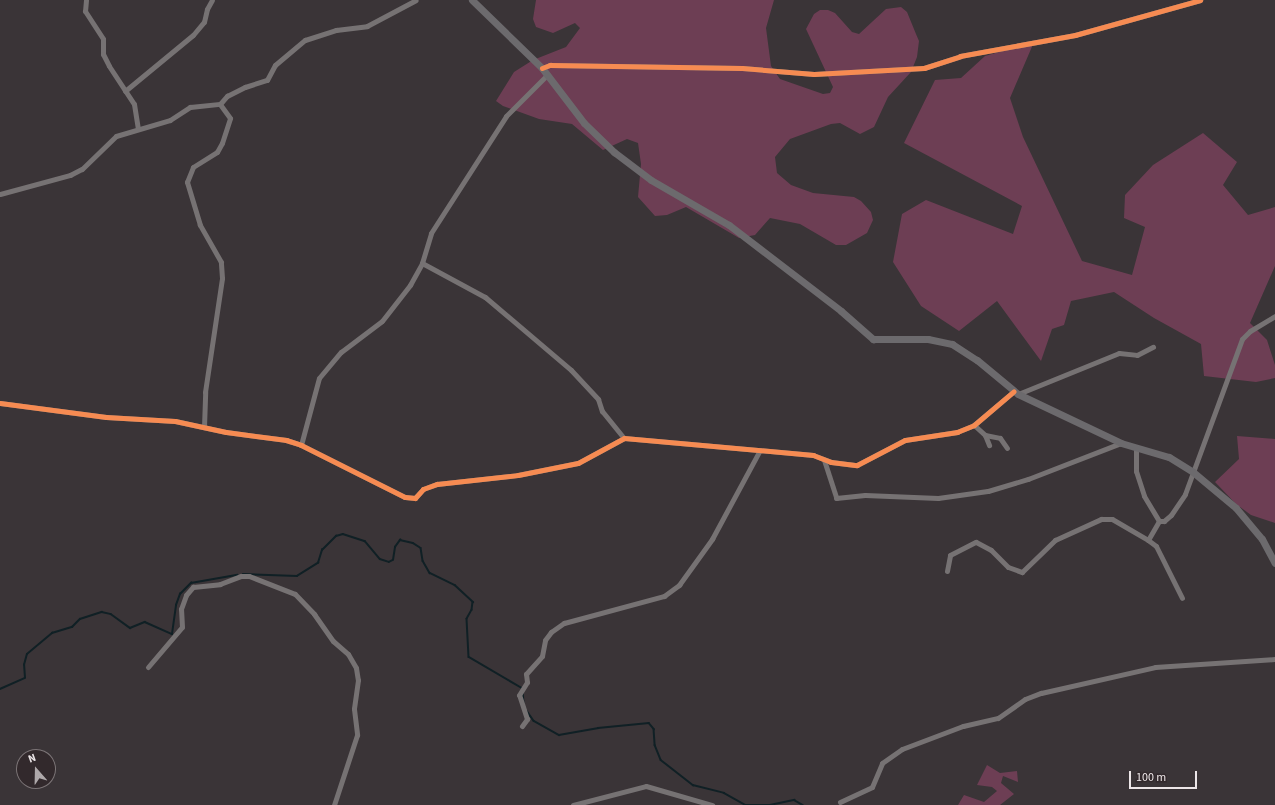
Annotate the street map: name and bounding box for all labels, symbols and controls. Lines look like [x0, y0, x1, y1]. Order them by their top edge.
north arrow [16, 749, 56, 789]
text: N [26, 750, 38, 766]
scale bar [1131, 763, 1199, 789]
text: 100 m [1136, 769, 1166, 786]

